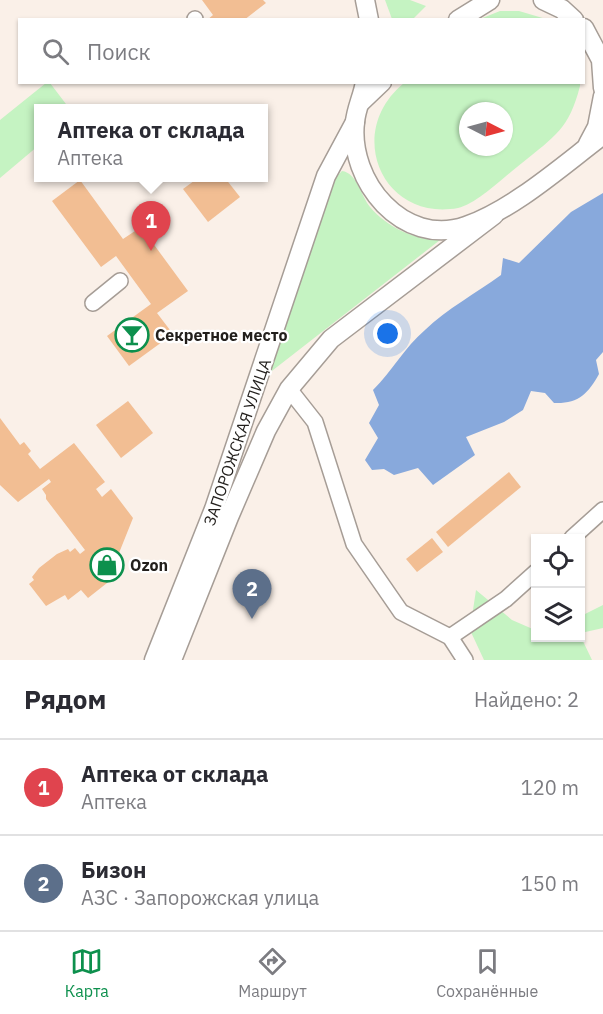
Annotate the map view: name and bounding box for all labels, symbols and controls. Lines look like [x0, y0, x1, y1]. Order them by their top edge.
search box [18, 18, 585, 84]
icon: search [39, 35, 72, 68]
text: Поиск [87, 37, 151, 66]
north arrow [459, 102, 513, 156]
popup [34, 104, 268, 182]
text: Аптека от склада [57, 115, 245, 144]
text: Аптека [57, 144, 123, 171]
pin: 1 [132, 202, 170, 251]
bar icon: Секретное место [114, 317, 150, 353]
your location [373, 319, 402, 348]
place label: Секретное место [155, 325, 288, 345]
street label: ЗАПОРОЖСКАЯ УЛИЦА [199, 356, 275, 528]
map controls [531, 534, 585, 642]
button: locate [531, 534, 585, 588]
shop icon: Ozon [89, 547, 125, 583]
place label: Ozon [130, 555, 168, 575]
pin: 2 [232, 570, 272, 619]
button: layers [531, 588, 585, 642]
text: Рядом [24, 682, 106, 716]
text: Найдено: 2 [474, 686, 579, 713]
text: Аптека от склада [81, 759, 269, 788]
text: 1 [38, 774, 50, 801]
text: 120 m [521, 774, 579, 801]
text: Аптека [81, 788, 147, 815]
text: Бизон [81, 855, 146, 884]
text: 2 [38, 870, 50, 897]
text: 150 m [521, 870, 579, 897]
text: АЗС · Запорожская улица [81, 884, 319, 911]
tab: Карта [65, 945, 109, 1001]
tab: Маршрут [238, 945, 307, 1001]
tab: Сохранённые [436, 945, 538, 1001]

